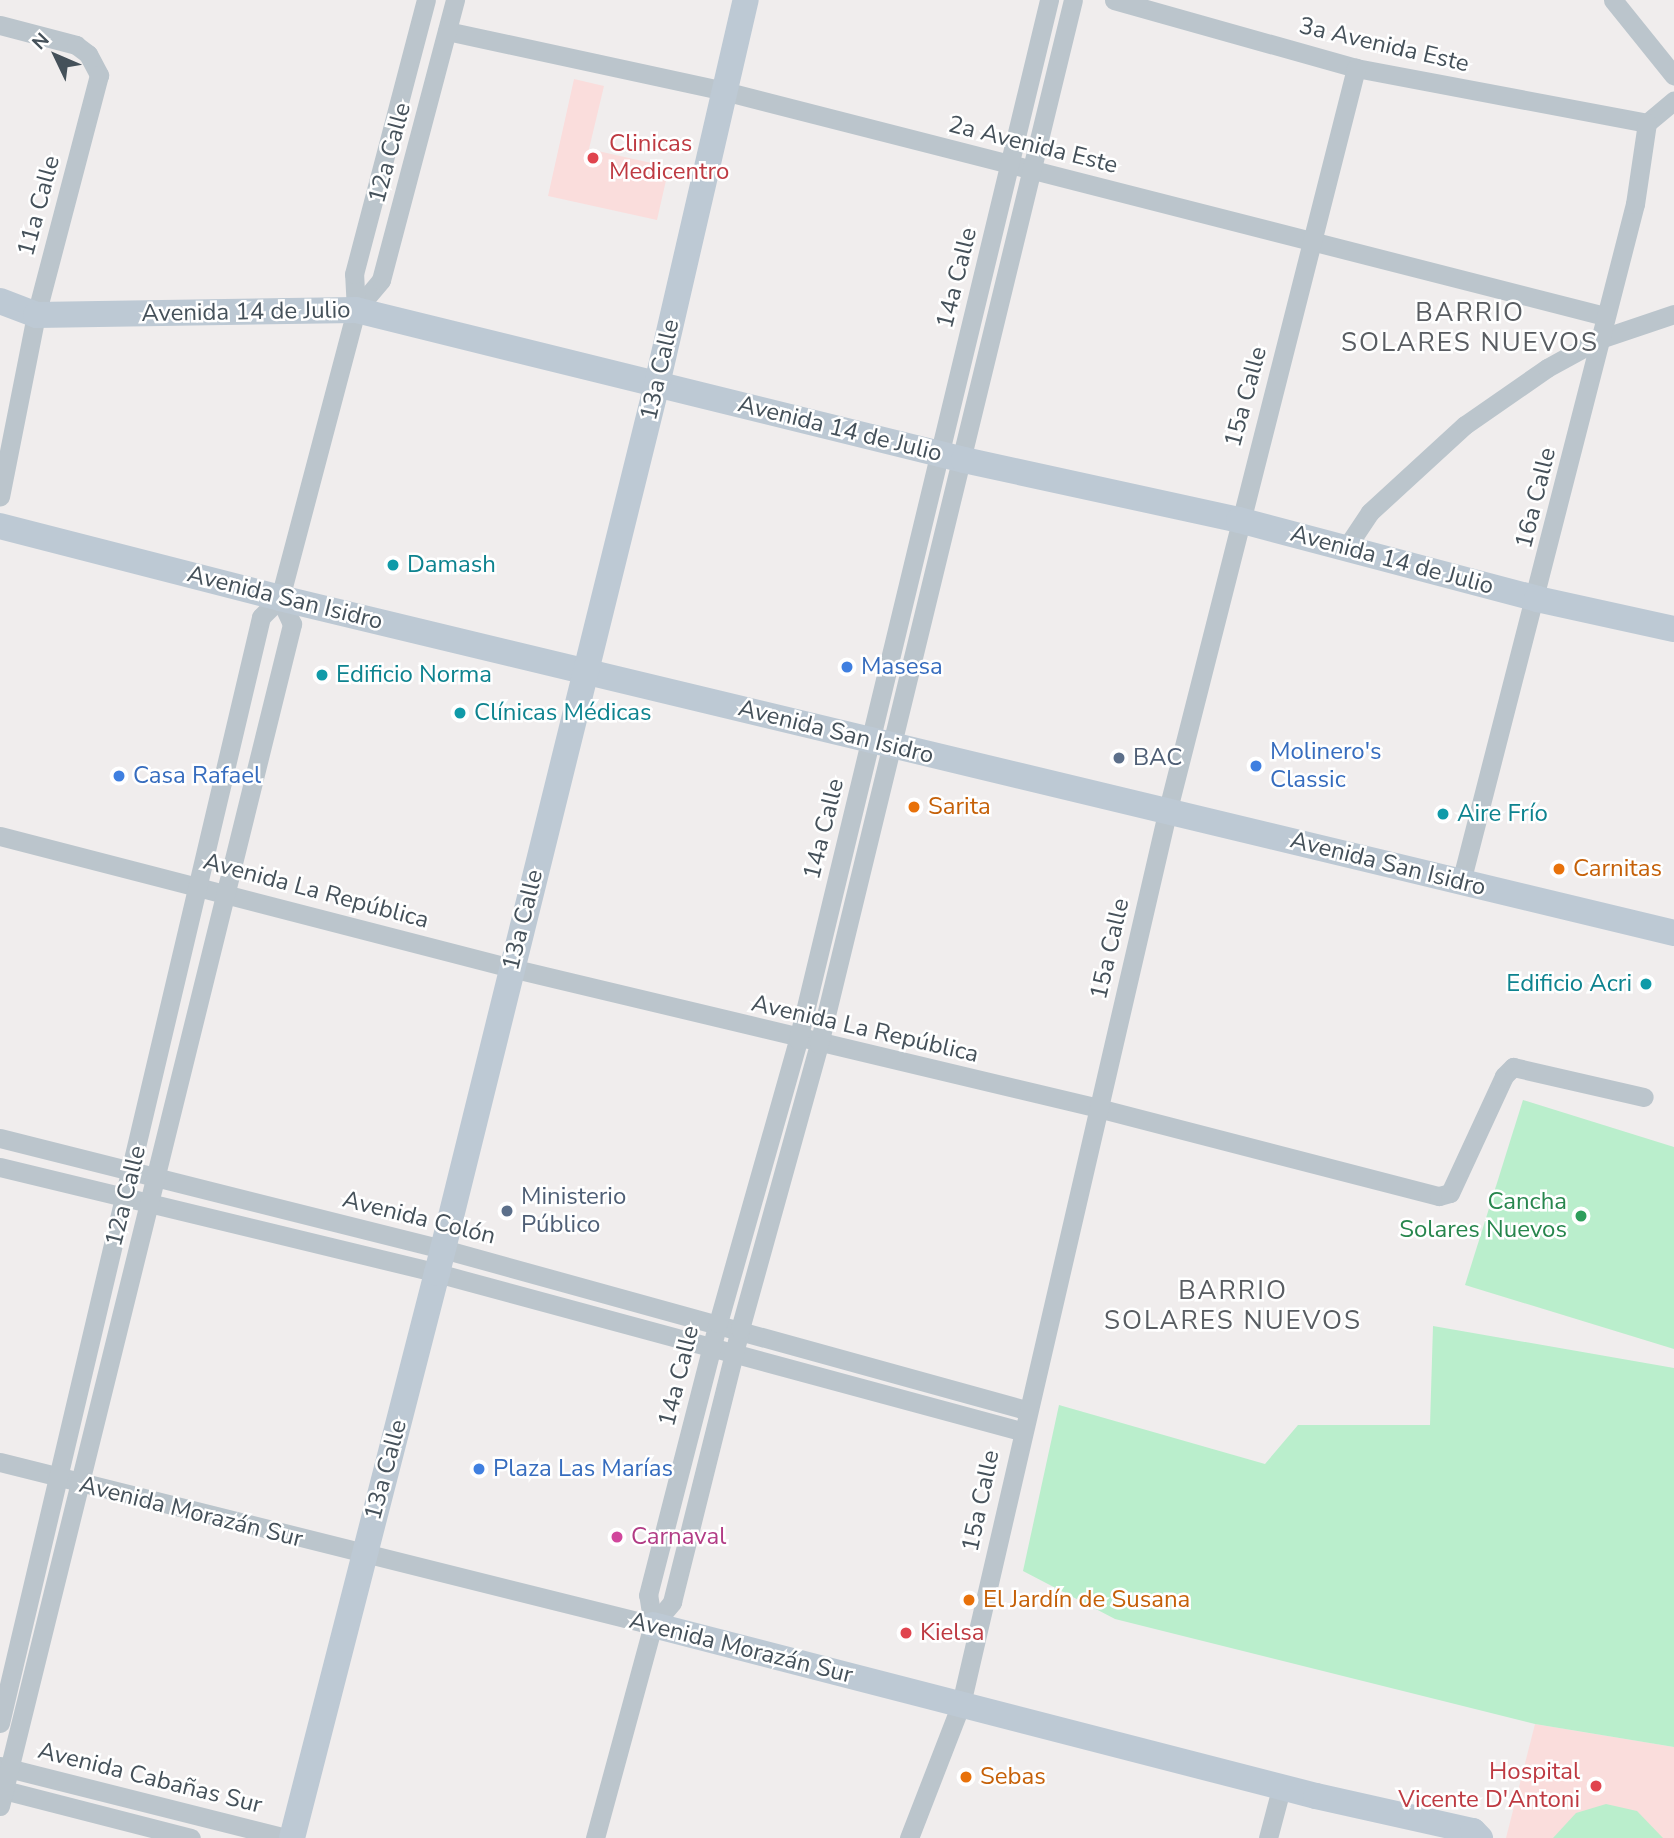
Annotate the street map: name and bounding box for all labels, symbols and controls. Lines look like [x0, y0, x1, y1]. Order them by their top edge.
street label: 3a Avenida Este [1296, 11, 1472, 79]
north arrow [21, 21, 91, 91]
text: N [27, 27, 55, 56]
street label: 12a Calle [363, 100, 417, 206]
street label: 2a Avenida Este [945, 110, 1121, 180]
place label: Clinicas Medicentro [609, 130, 729, 186]
marker: Clinicas Medicentro [583, 148, 603, 168]
street label: 11a Calle [12, 153, 66, 259]
street label: 14a Calle [931, 225, 983, 331]
street label: Avenida 14 de Julio [141, 296, 351, 328]
district label: BARRIO SOLARES NUEVOS [1343, 297, 1597, 358]
street label: 13a Calle [634, 317, 686, 423]
street label: 15a Calle [1219, 344, 1273, 450]
street label: Avenida 14 de Julio [735, 390, 945, 468]
street label: 16a Calle [1510, 445, 1562, 551]
street label: Avenida 14 de Julio [1287, 519, 1497, 601]
place label: Damash [407, 551, 496, 579]
marker: Damash [385, 557, 401, 573]
street label: Avenida San Isidro [184, 560, 386, 636]
place label: Masesa [861, 653, 943, 681]
marker: Masesa [839, 659, 855, 675]
place label: Edificio Norma [336, 661, 492, 689]
marker: Edificio Norma [314, 667, 330, 683]
street label: Avenida San Isidro [735, 694, 937, 770]
place label: Clínicas Médicas [474, 699, 652, 727]
marker: Clínicas Médicas [452, 705, 468, 721]
place label: Molinero's Classic [1270, 738, 1382, 794]
place label: BAC [1133, 744, 1182, 772]
marker: BAC [1111, 750, 1127, 766]
marker: Molinero's Classic [1248, 758, 1264, 774]
place label: Casa Rafael [133, 762, 261, 790]
marker: Casa Rafael [111, 768, 127, 784]
street label: 14a Calle [798, 776, 850, 882]
place label: Sarita [928, 793, 991, 821]
marker: Sarita [906, 799, 922, 815]
place label: Aire Frío [1457, 800, 1548, 828]
marker: Aire Frío [1435, 806, 1451, 822]
street label: Avenida San Isidro [1287, 826, 1489, 902]
street label: Avenida La República [200, 847, 432, 935]
place label: Carnitas [1573, 855, 1662, 883]
marker: Carnitas [1551, 861, 1567, 877]
street label: 13a Calle [497, 867, 549, 973]
street label: 15a Calle [1084, 896, 1136, 1002]
place label: Edificio Acri [1506, 970, 1632, 998]
marker: Edificio Acri [1638, 976, 1654, 992]
street label: Avenida La República [749, 989, 981, 1069]
street label: 12a Calle [100, 1143, 152, 1249]
place label: Ministerio Público [521, 1183, 626, 1239]
street label: Avenida Colón [340, 1185, 498, 1251]
place label: Cancha Solares Nuevos [1399, 1188, 1567, 1244]
marker: Ministerio Público [499, 1203, 515, 1219]
marker: Cancha Solares Nuevos [1573, 1208, 1589, 1224]
district label: BARRIO SOLARES NUEVOS [1106, 1275, 1360, 1336]
street label: 14a Calle [653, 1323, 705, 1429]
street label: 13a Calle [359, 1417, 413, 1523]
street label: 15a Calle [956, 1448, 1006, 1554]
place label: Plaza Las Marías [493, 1455, 673, 1483]
marker: Plaza Las Marías [471, 1461, 487, 1477]
street label: Avenida Morazán Sur [76, 1470, 306, 1554]
place label: Carnaval [631, 1523, 726, 1551]
marker: Carnaval [609, 1529, 625, 1545]
place label: El Jardín de Susana [983, 1586, 1190, 1614]
marker: El Jardín de Susana [961, 1592, 977, 1608]
street label: Avenida Morazán Sur [626, 1606, 856, 1690]
place label: Kielsa [920, 1619, 985, 1647]
marker: Kielsa [898, 1625, 914, 1641]
street label: Avenida Cabañas Sur [35, 1736, 265, 1820]
place label: Hospital Vicente D'Antoni [1398, 1758, 1580, 1814]
place label: Sebas [980, 1763, 1046, 1791]
marker: Sebas [958, 1769, 974, 1785]
marker: Hospital Vicente D'Antoni [1586, 1776, 1606, 1796]

